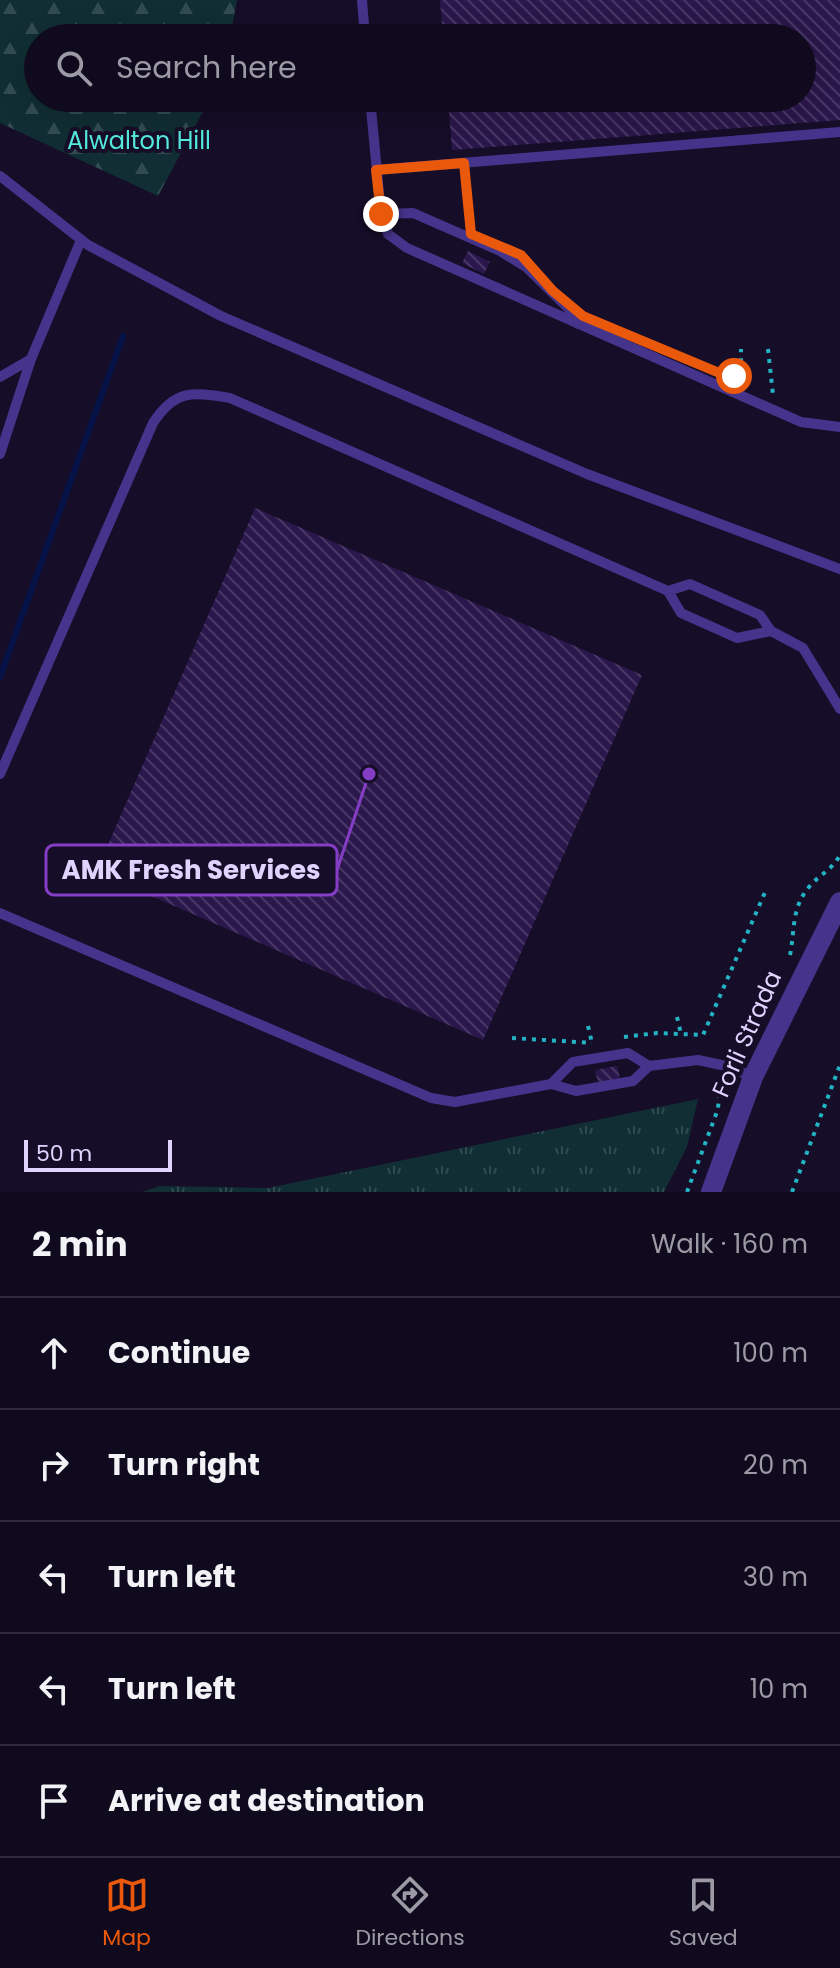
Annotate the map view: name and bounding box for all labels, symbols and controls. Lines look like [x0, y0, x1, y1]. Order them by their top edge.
search box [24, 24, 816, 112]
icon: search [52, 46, 96, 90]
text: Search here [116, 46, 297, 89]
park label: Alwalton Hill [67, 124, 211, 157]
route end [363, 196, 399, 232]
route start [716, 358, 752, 394]
callout: AMK Fresh Services [46, 845, 337, 895]
text: AMK Fresh Services [62, 852, 320, 888]
street label: Forli Strada [704, 965, 789, 1102]
scale bar [24, 1136, 172, 1172]
text: 50 m [36, 1138, 92, 1169]
text: 2 min [32, 1220, 128, 1268]
text: Walk · 160 m [651, 1226, 808, 1262]
icon: ahead [32, 1331, 76, 1375]
text: Continue [108, 1331, 250, 1374]
text: 100 m [733, 1335, 808, 1371]
icon: right [32, 1443, 76, 1487]
text: Turn right [108, 1443, 260, 1486]
text: 20 m [743, 1447, 808, 1483]
icon: left [32, 1555, 76, 1599]
text: Turn left [108, 1555, 236, 1598]
text: 30 m [743, 1559, 808, 1595]
icon: left [32, 1667, 76, 1711]
text: Turn left [108, 1667, 236, 1710]
text: 10 m [750, 1671, 808, 1707]
icon: arrive [32, 1779, 76, 1823]
text: Arrive at destination [108, 1779, 425, 1822]
tab: Map [102, 1873, 151, 1954]
tab: Directions [355, 1873, 465, 1954]
tab: Saved [669, 1873, 738, 1954]

